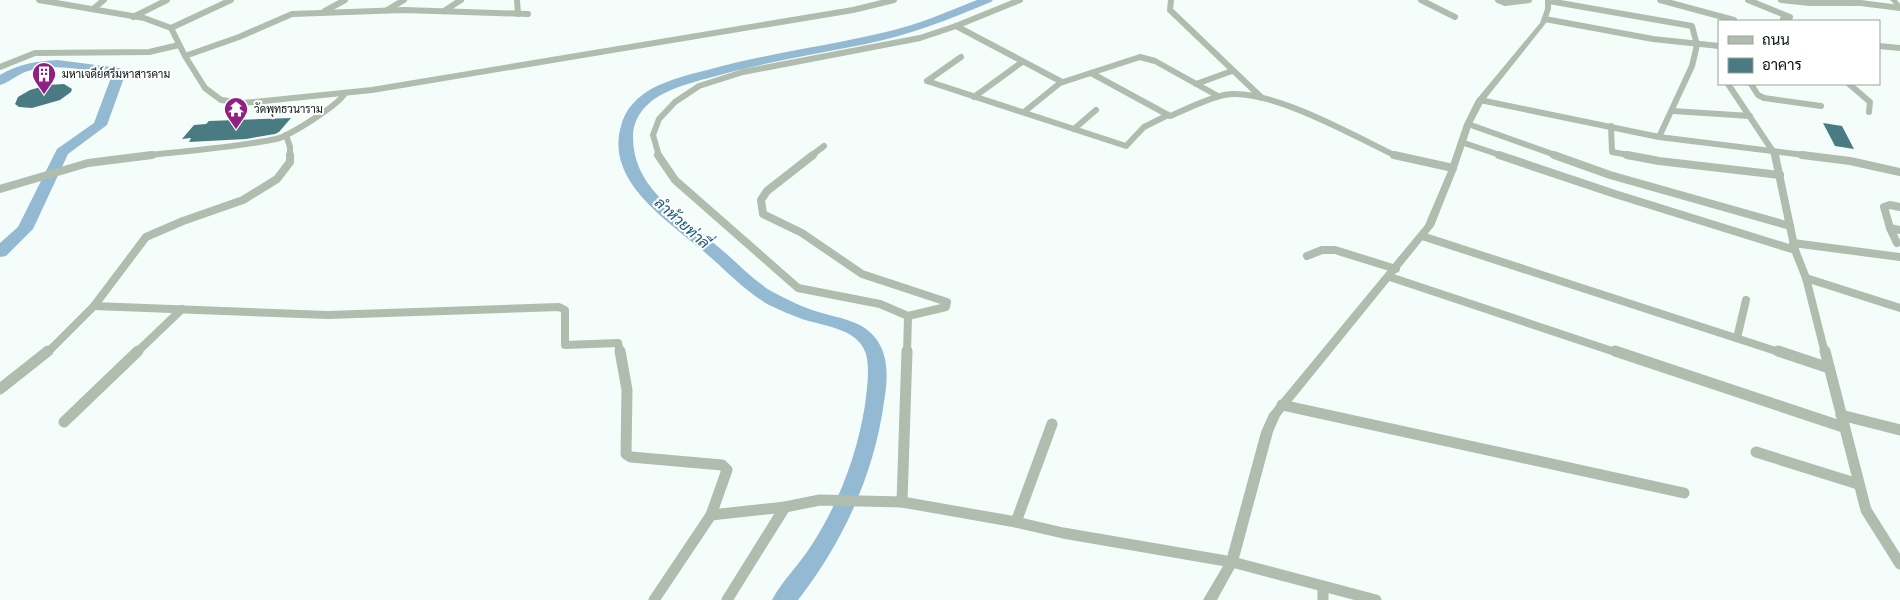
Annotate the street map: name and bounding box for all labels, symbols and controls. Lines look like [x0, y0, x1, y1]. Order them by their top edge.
legend [1718, 20, 1880, 85]
text: ถนน [1762, 31, 1790, 48]
text: อาคาร [1762, 56, 1802, 73]
building icon: มหาเจดีย์ศรีมหาสารคาม [31, 61, 57, 95]
place label: มหาเจดีย์ศรีมหาสารคาม [62, 66, 170, 80]
temple icon: วัดพุทธวนาราม [223, 96, 249, 130]
place label: วัดพุทธวนาราม [254, 102, 323, 118]
water label: ลำห้วยท่าลี่ [652, 189, 719, 253]

